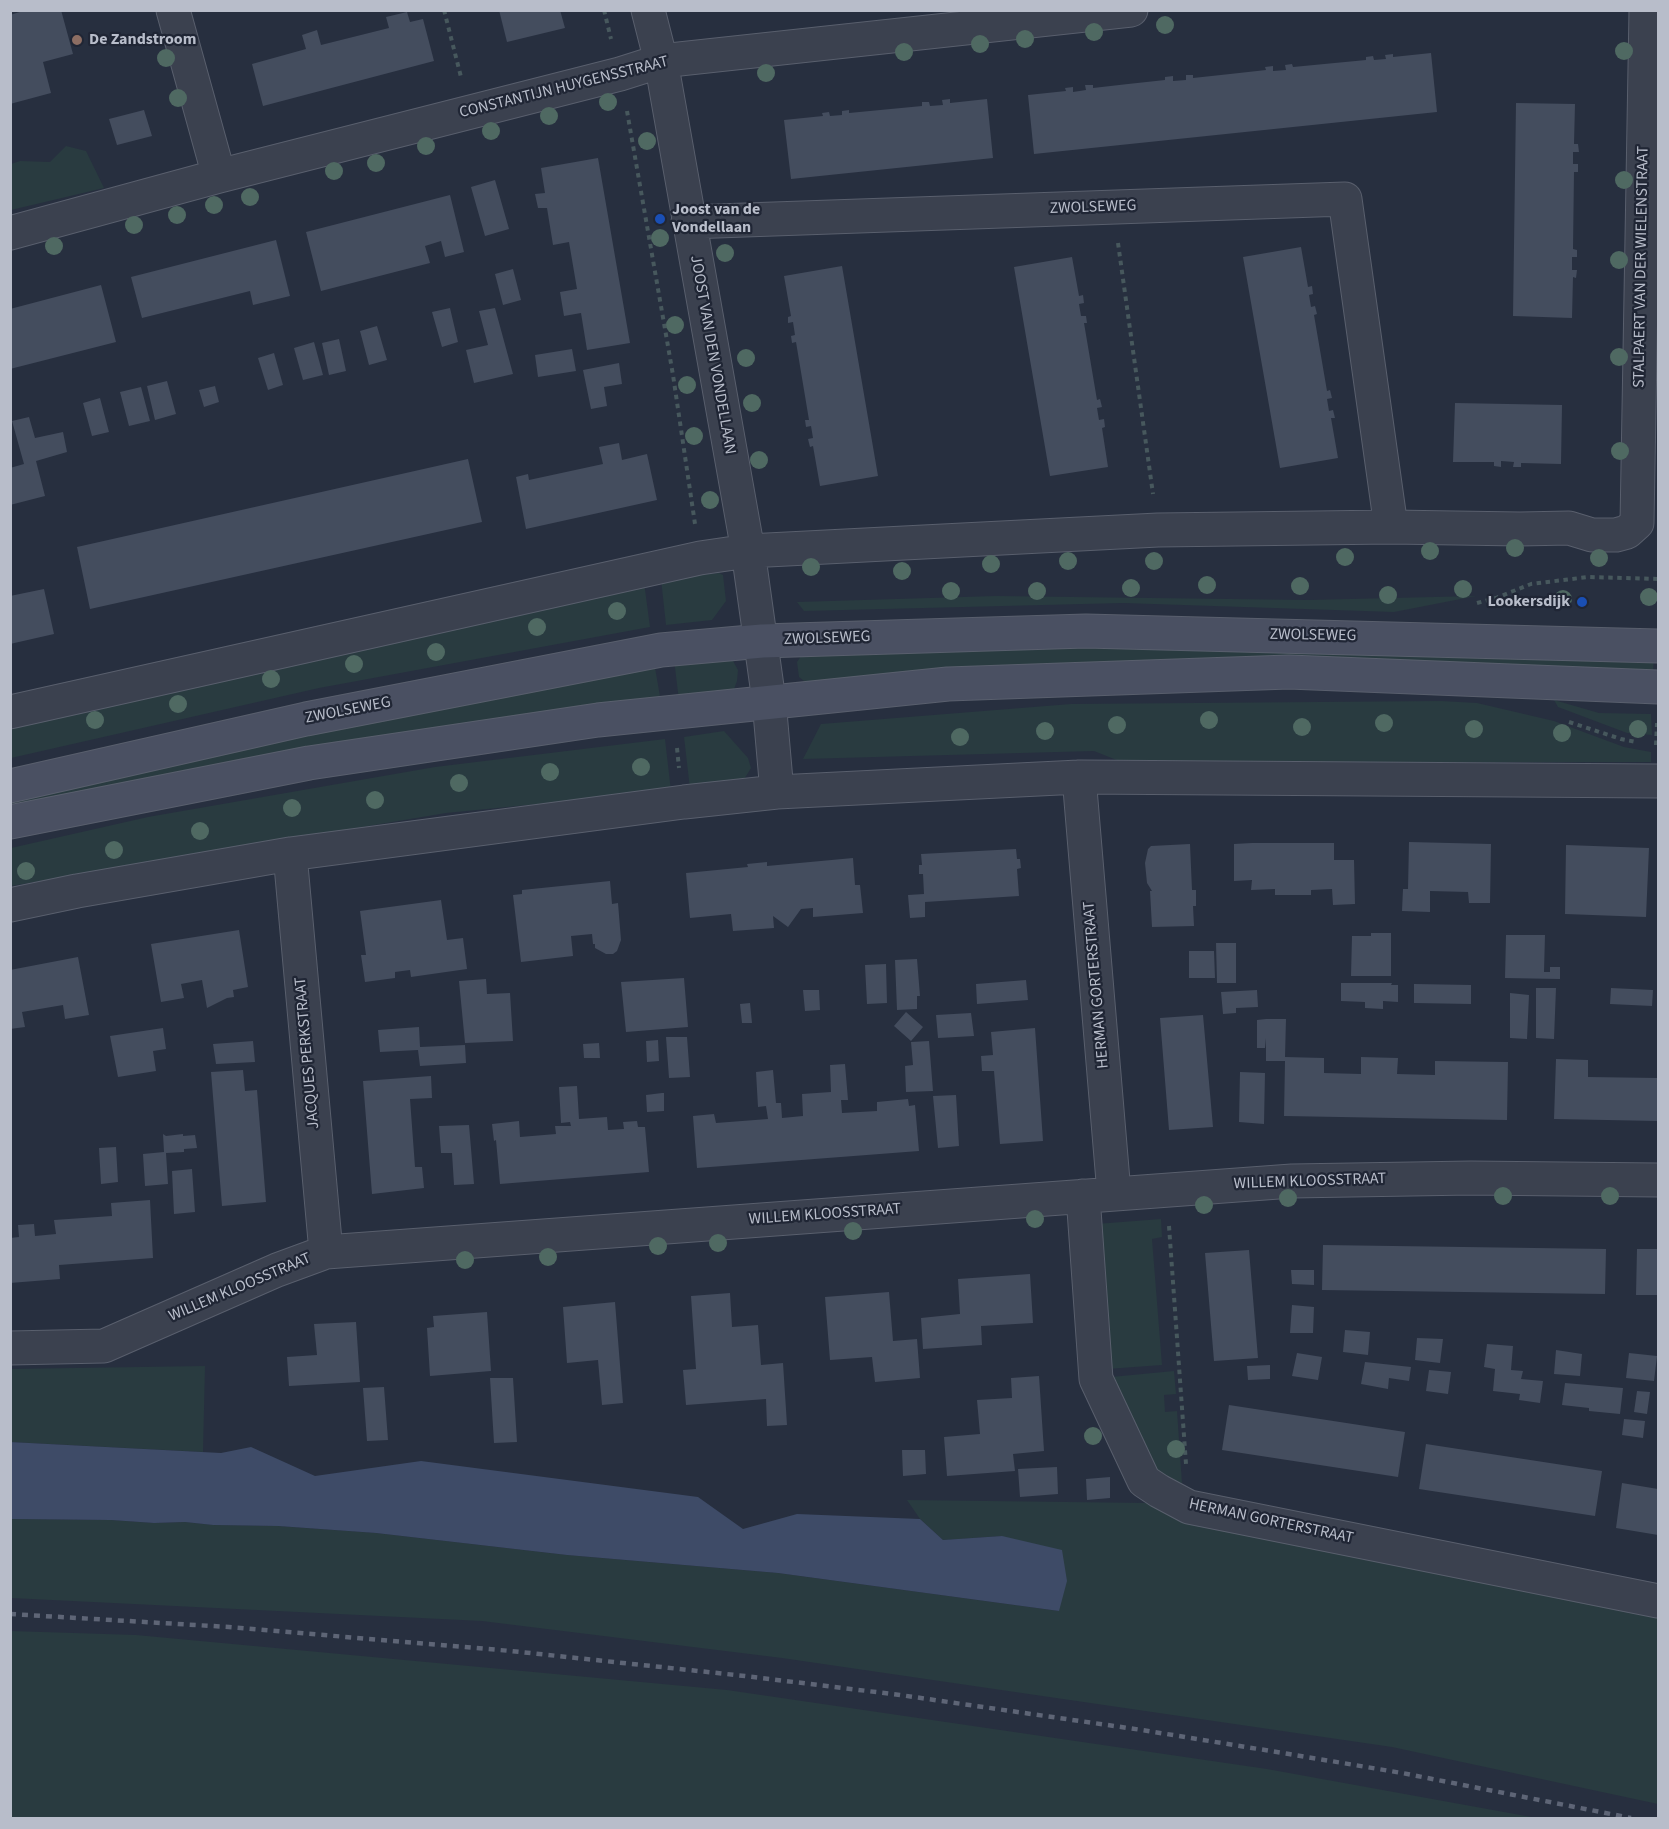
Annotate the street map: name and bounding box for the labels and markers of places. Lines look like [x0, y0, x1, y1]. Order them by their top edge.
place label: De Zandstroom [89, 30, 196, 50]
marker: De Zandstroom [70, 33, 84, 47]
place label: Joost van de Vondellaan [672, 200, 760, 238]
marker: Joost van de Vondellaan [653, 212, 667, 226]
place label: Lookersdijk [1487, 592, 1570, 612]
marker: Lookersdijk [1575, 595, 1589, 609]

